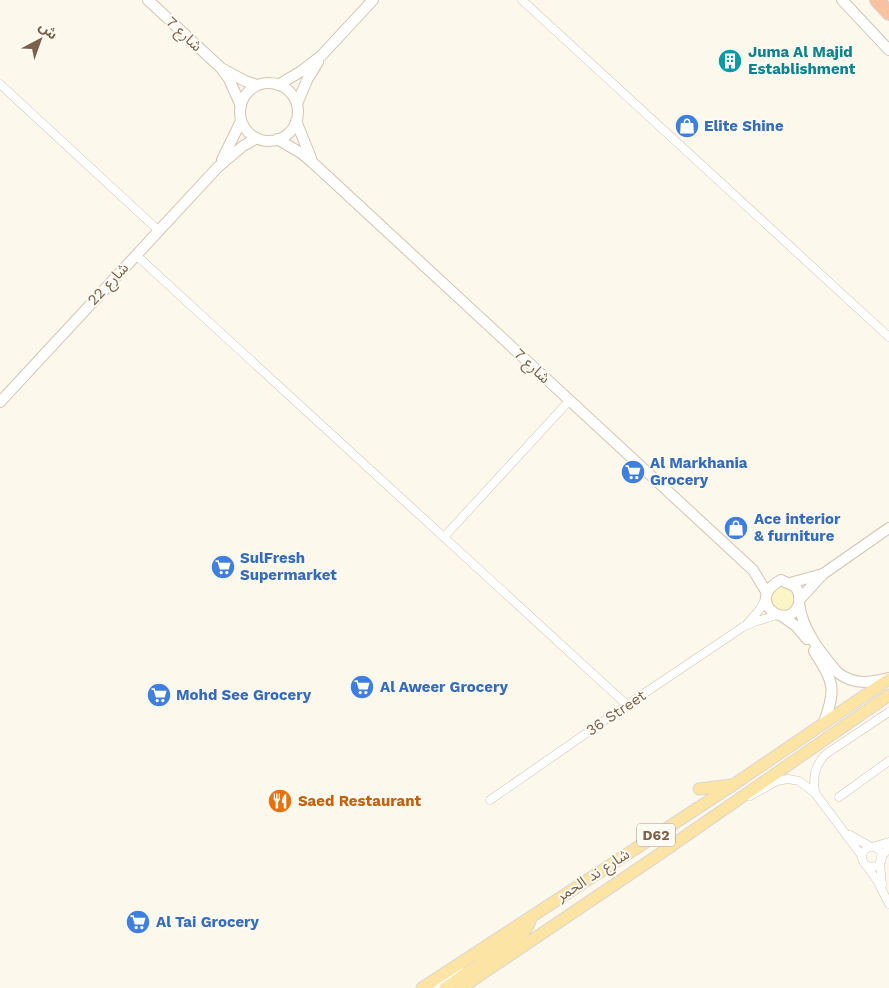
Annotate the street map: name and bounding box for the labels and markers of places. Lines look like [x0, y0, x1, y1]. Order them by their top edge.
place label: Juma Al Majid Establishment [748, 43, 856, 78]
building icon: Juma Al Majid Establishment [717, 48, 743, 74]
shop icon: Elite Shine [674, 113, 700, 139]
place label: Elite Shine [704, 117, 784, 135]
place label: Al Markhania Grocery [650, 454, 748, 489]
supermarket icon: Al Markhania Grocery [620, 459, 646, 485]
place label: Ace interior & furniture [754, 510, 841, 545]
shop icon: Ace interior & furniture [723, 515, 749, 541]
place label: SulFresh Supermarket [240, 549, 337, 584]
supermarket icon: SulFresh Supermarket [210, 554, 236, 580]
supermarket icon: Al Aweer Grocery [349, 674, 375, 700]
place label: Al Aweer Grocery [380, 678, 508, 696]
supermarket icon: Mohd See Grocery [146, 682, 172, 708]
place label: Mohd See Grocery [176, 686, 312, 704]
restaurant icon: Saed Restaurant [267, 788, 293, 814]
place label: Saed Restaurant [298, 792, 421, 810]
supermarket icon: Al Tai Grocery [125, 909, 151, 935]
place label: Al Tai Grocery [156, 913, 260, 931]

